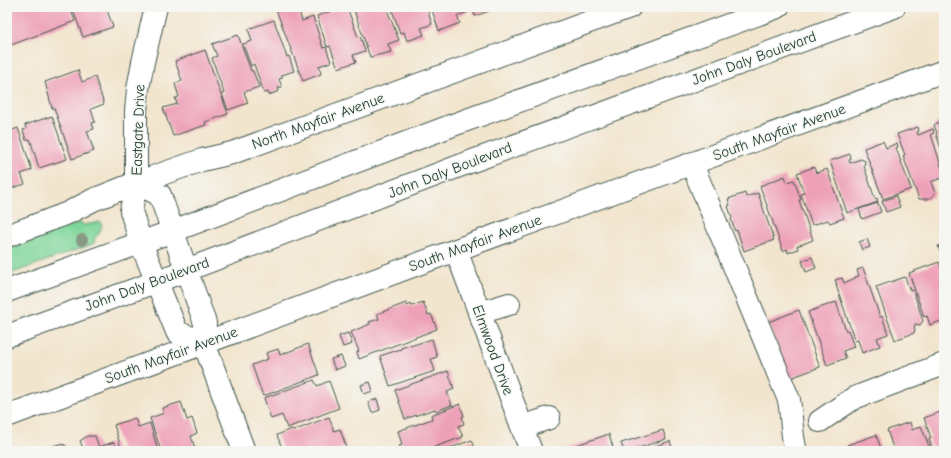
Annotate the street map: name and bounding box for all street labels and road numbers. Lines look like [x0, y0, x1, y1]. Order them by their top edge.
street label: John Daly Boulevard [689, 27, 819, 89]
street label: Eastgate Drive [127, 84, 149, 176]
street label: North Mayfair Avenue [249, 88, 387, 153]
street label: South Mayfair Avenue [710, 99, 848, 164]
street label: John Daly Boulevard [386, 138, 514, 202]
street label: South Mayfair Avenue [406, 210, 544, 275]
street label: John Daly Boulevard [82, 253, 212, 315]
street label: Elmwood Drive [468, 302, 518, 398]
street label: South Mayfair Avenue [102, 322, 240, 387]

